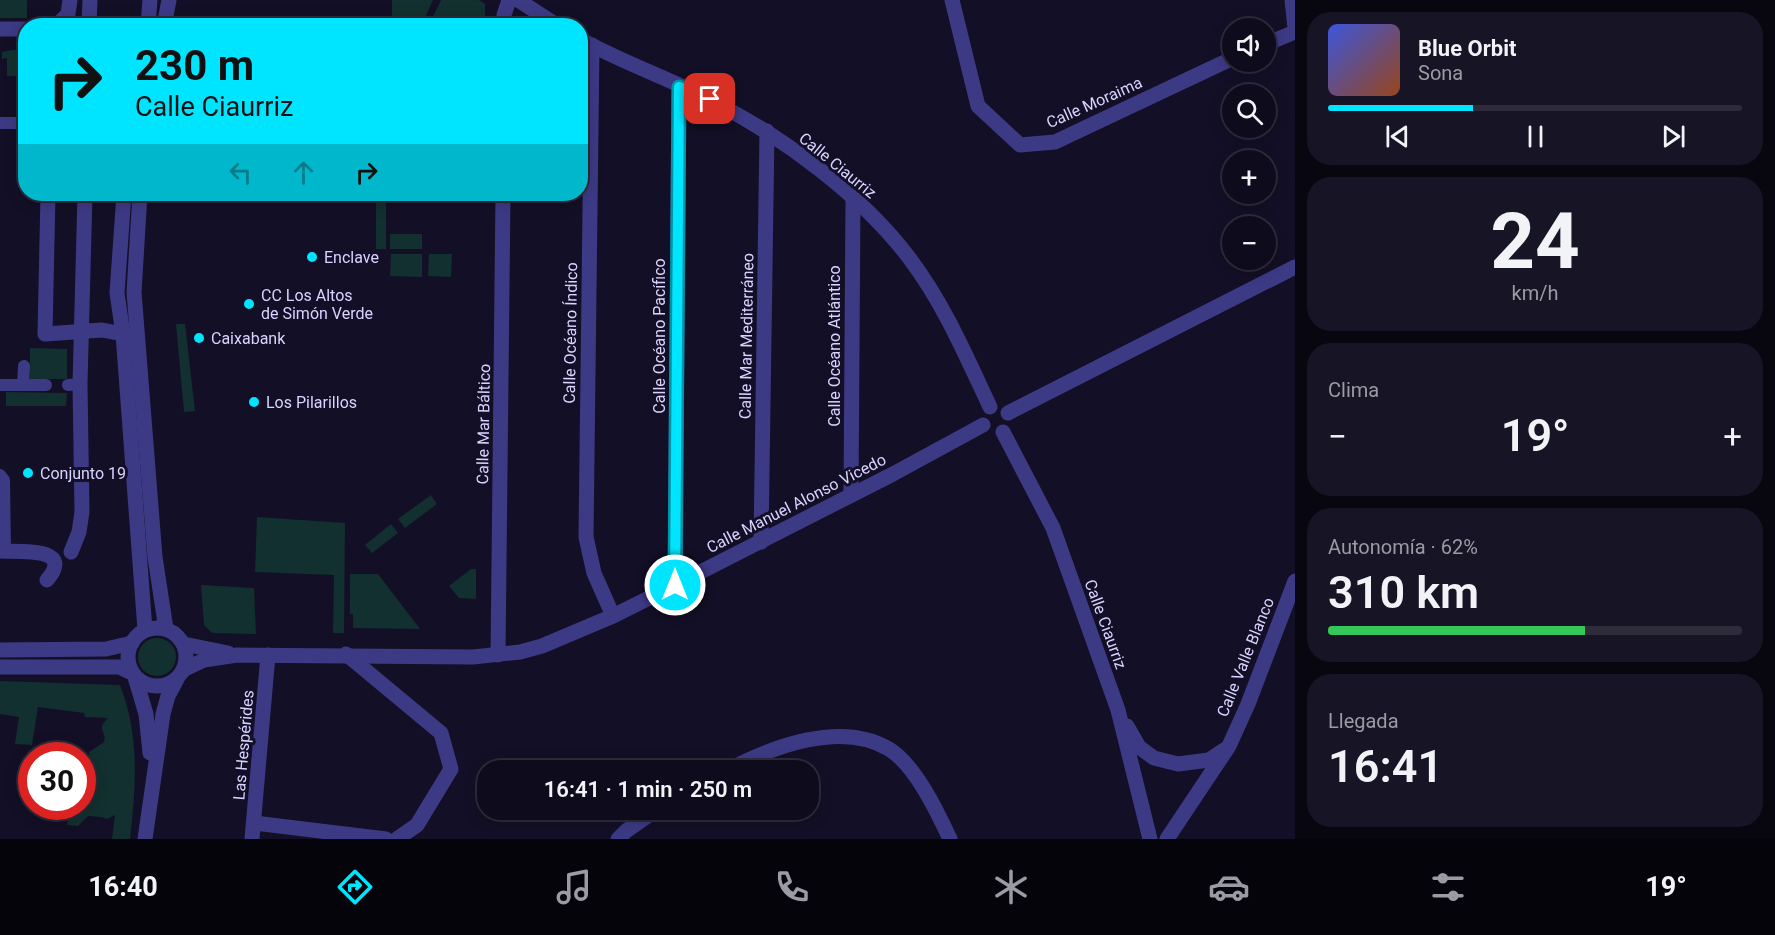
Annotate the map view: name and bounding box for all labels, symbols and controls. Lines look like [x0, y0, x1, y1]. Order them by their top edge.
map controls [1222, 18, 1276, 270]
button: sound [1222, 18, 1276, 72]
text: Blue Orbit [1418, 36, 1516, 61]
text: 230 m [135, 41, 254, 90]
icon: right [36, 42, 114, 120]
text: Sona [1418, 61, 1463, 85]
pin [684, 73, 735, 124]
street label: Calle Moraima [1043, 73, 1145, 132]
icon: arrive [693, 82, 726, 115]
button: search [1222, 84, 1276, 138]
text: Calle Ciaurriz [135, 91, 293, 123]
icon: previous [1381, 120, 1414, 153]
icon: pause [1519, 120, 1552, 153]
icon: next [1657, 120, 1690, 153]
street label: Calle Ciaurriz [795, 128, 880, 202]
button: + [1222, 150, 1276, 204]
icon: left [224, 156, 257, 189]
icon: ahead [287, 156, 320, 189]
icon: right [350, 156, 383, 189]
text: 24 [1490, 196, 1580, 287]
button: − [1222, 216, 1276, 270]
place label: Enclave [324, 248, 379, 267]
marker: Enclave [305, 250, 319, 264]
street label: Calle Mar Mediterráneo [736, 253, 757, 419]
street label: Calle Océano Pacífico [650, 258, 669, 414]
street label: Calle Océano Índico [560, 262, 581, 404]
street label: Calle Océano Atlántico [825, 265, 844, 427]
text: km/h [1512, 281, 1558, 305]
place label: CC Los Altos de Simón Verde [261, 286, 373, 323]
marker: CC Los Altos de Simón Verde [242, 297, 256, 311]
place label: Caixabank [211, 329, 286, 348]
marker: Caixabank [192, 331, 206, 345]
street label: Calle Mar Báltico [473, 364, 494, 484]
text: Clima [1328, 378, 1379, 402]
place label: Los Pilarillos [266, 393, 357, 412]
marker: Los Pilarillos [247, 395, 261, 409]
text: 19° [1501, 409, 1569, 462]
text: − [1328, 417, 1347, 456]
text: + [1723, 417, 1742, 456]
street label: Calle Manuel Alonso Vicedo [703, 450, 889, 557]
place label: Conjunto 19 [40, 464, 126, 483]
marker: Conjunto 19 [21, 466, 35, 480]
text: Autonomía · 62% [1328, 535, 1478, 559]
position arrow [643, 553, 707, 617]
text: 310 km [1328, 566, 1479, 619]
street label: Calle Ciaurriz [1081, 577, 1131, 672]
street label: Calle Valle Blanco [1213, 595, 1278, 720]
street label: Las Hespérides [229, 689, 258, 801]
text: Llegada [1328, 709, 1399, 733]
text: 16:41 [1328, 740, 1443, 793]
speed limit sign: 30 [18, 742, 96, 820]
text: 16:41 · 1 min · 250 m [544, 777, 752, 802]
icon: directions [334, 866, 376, 908]
icon: music [553, 866, 595, 908]
icon: phone [771, 866, 813, 908]
icon: climate [990, 866, 1032, 908]
icon: car [1208, 866, 1250, 908]
icon: filters [1427, 866, 1469, 908]
text: 16:40 [88, 871, 158, 903]
text: 19° [1645, 871, 1687, 903]

